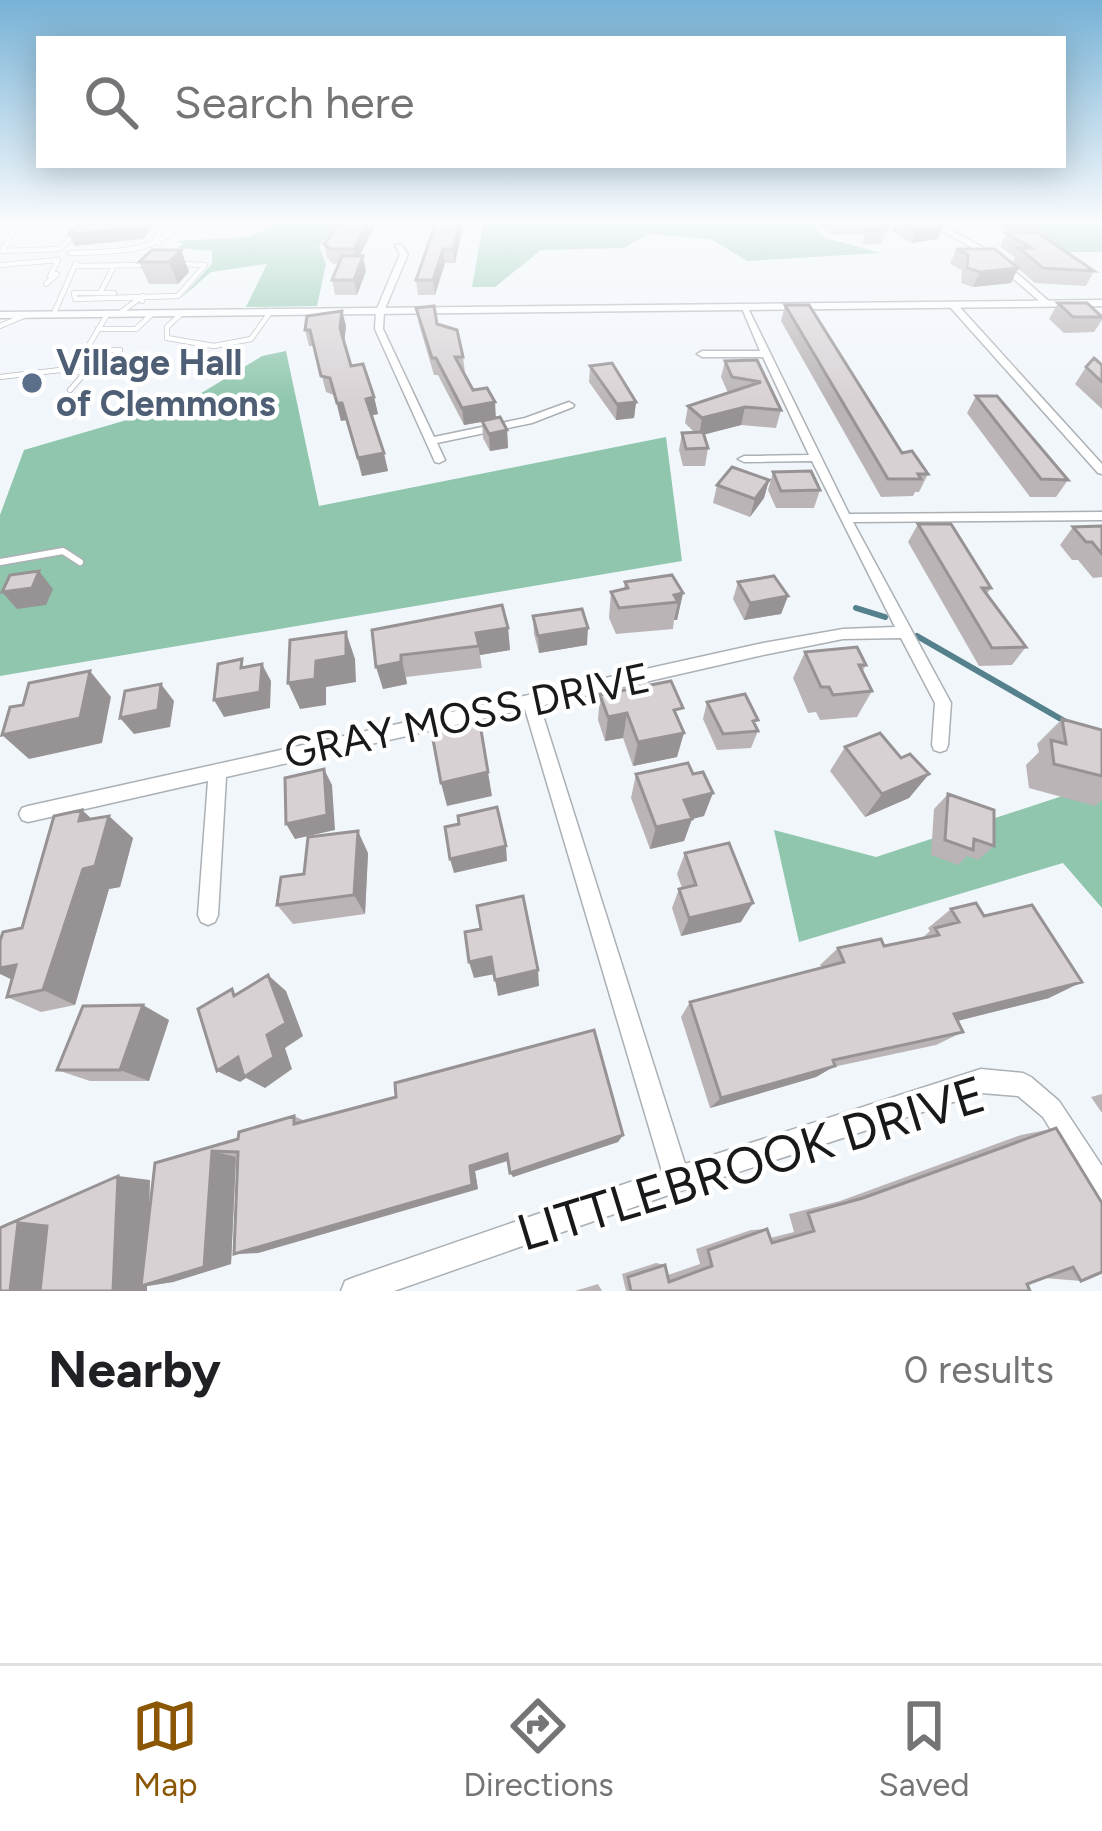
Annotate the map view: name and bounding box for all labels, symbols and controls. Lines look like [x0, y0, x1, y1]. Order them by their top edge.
search box [36, 36, 1066, 168]
icon: search [78, 69, 144, 135]
text: Search here [174, 75, 414, 129]
place label: Village Hall of Clemmons [56, 341, 276, 425]
marker: Village Hall of Clemmons [19, 370, 45, 396]
street label: GRAY MOSS DRIVE [280, 652, 655, 779]
street label: LITTLEBROOK DRIVE [510, 1063, 992, 1264]
text: Nearby [48, 1339, 221, 1400]
text: 0 results [903, 1346, 1054, 1393]
tab: Map [132, 1693, 198, 1804]
tab: Directions [463, 1693, 614, 1804]
tab: Saved [879, 1693, 970, 1804]

